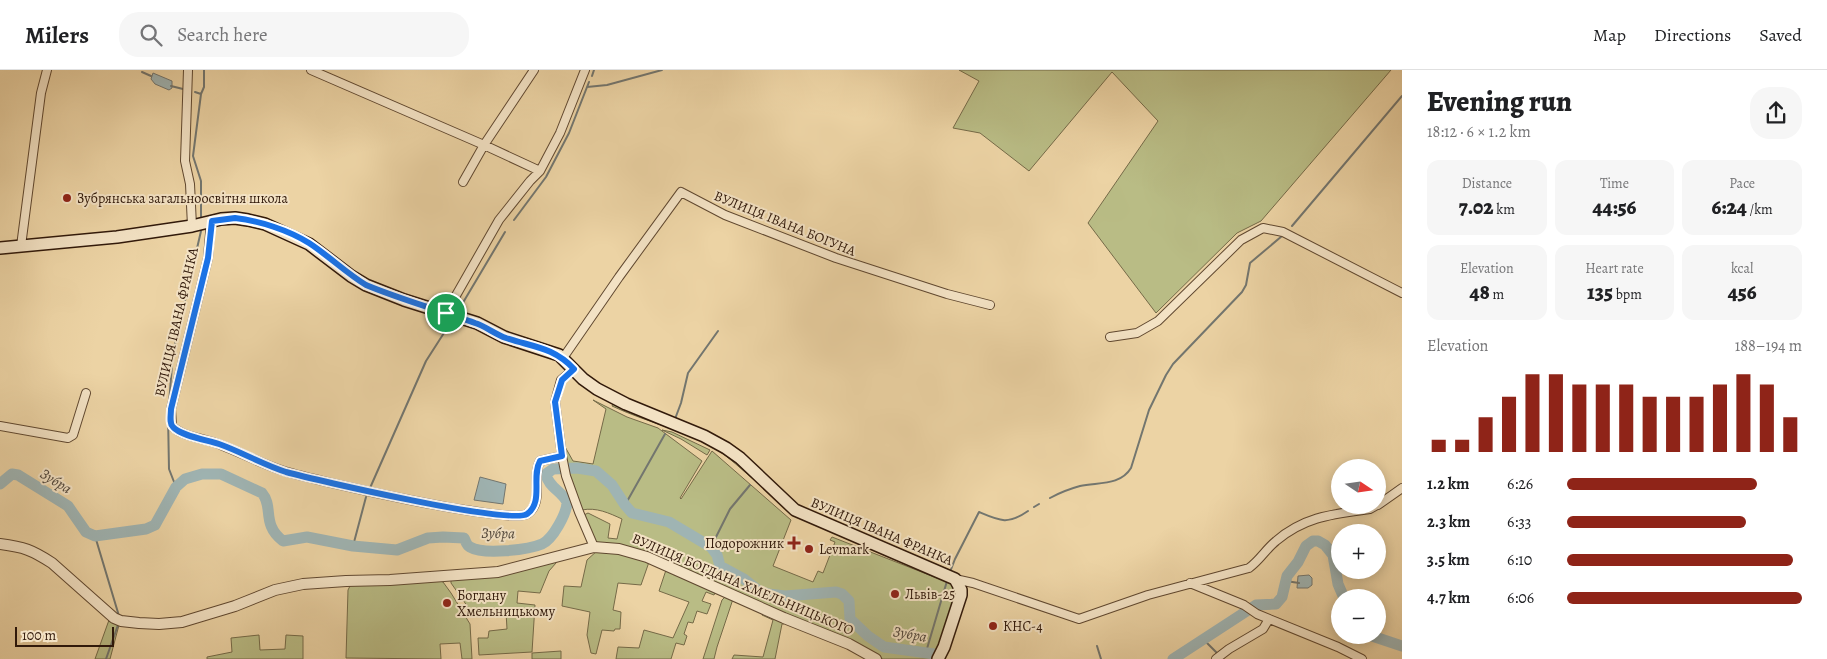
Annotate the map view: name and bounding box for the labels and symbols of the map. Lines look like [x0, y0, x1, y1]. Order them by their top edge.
street label: ВУЛИЦЯ ІВАНА БОГУНА [711, 186, 859, 261]
place label: Зубрянська загальноосвітня школа [77, 189, 289, 208]
marker: Зубрянська загальноосвітня школа [61, 192, 73, 204]
street label: ВУЛИЦЯ ІВАНА ФРАНКА [150, 245, 203, 399]
pin [425, 292, 467, 334]
north arrow [1331, 459, 1386, 514]
water label: Зубра [36, 463, 76, 499]
street label: ВУЛИЦЯ ІВАНА ФРАНКА [808, 493, 957, 570]
water label: Зубра [481, 523, 515, 543]
street label: ВУЛИЦЯ БОГДАНА ХМЕЛЬНИЦЬКОГО [629, 529, 857, 640]
place label: Подорожник [705, 534, 784, 553]
marker: Подорожник [788, 537, 800, 549]
place label: Levmark [819, 540, 869, 559]
marker: Levmark [803, 543, 815, 555]
place label: Львів-25 [905, 585, 955, 604]
place label: Богдану Хмельницькому [457, 586, 556, 621]
marker: Львів-25 [889, 588, 901, 600]
marker: Богдану Хмельницькому [441, 597, 453, 609]
place label: КНС-4 [1003, 617, 1043, 636]
marker: КНС-4 [987, 620, 999, 632]
water label: Зубра [891, 621, 929, 647]
scale bar [15, 624, 114, 647]

